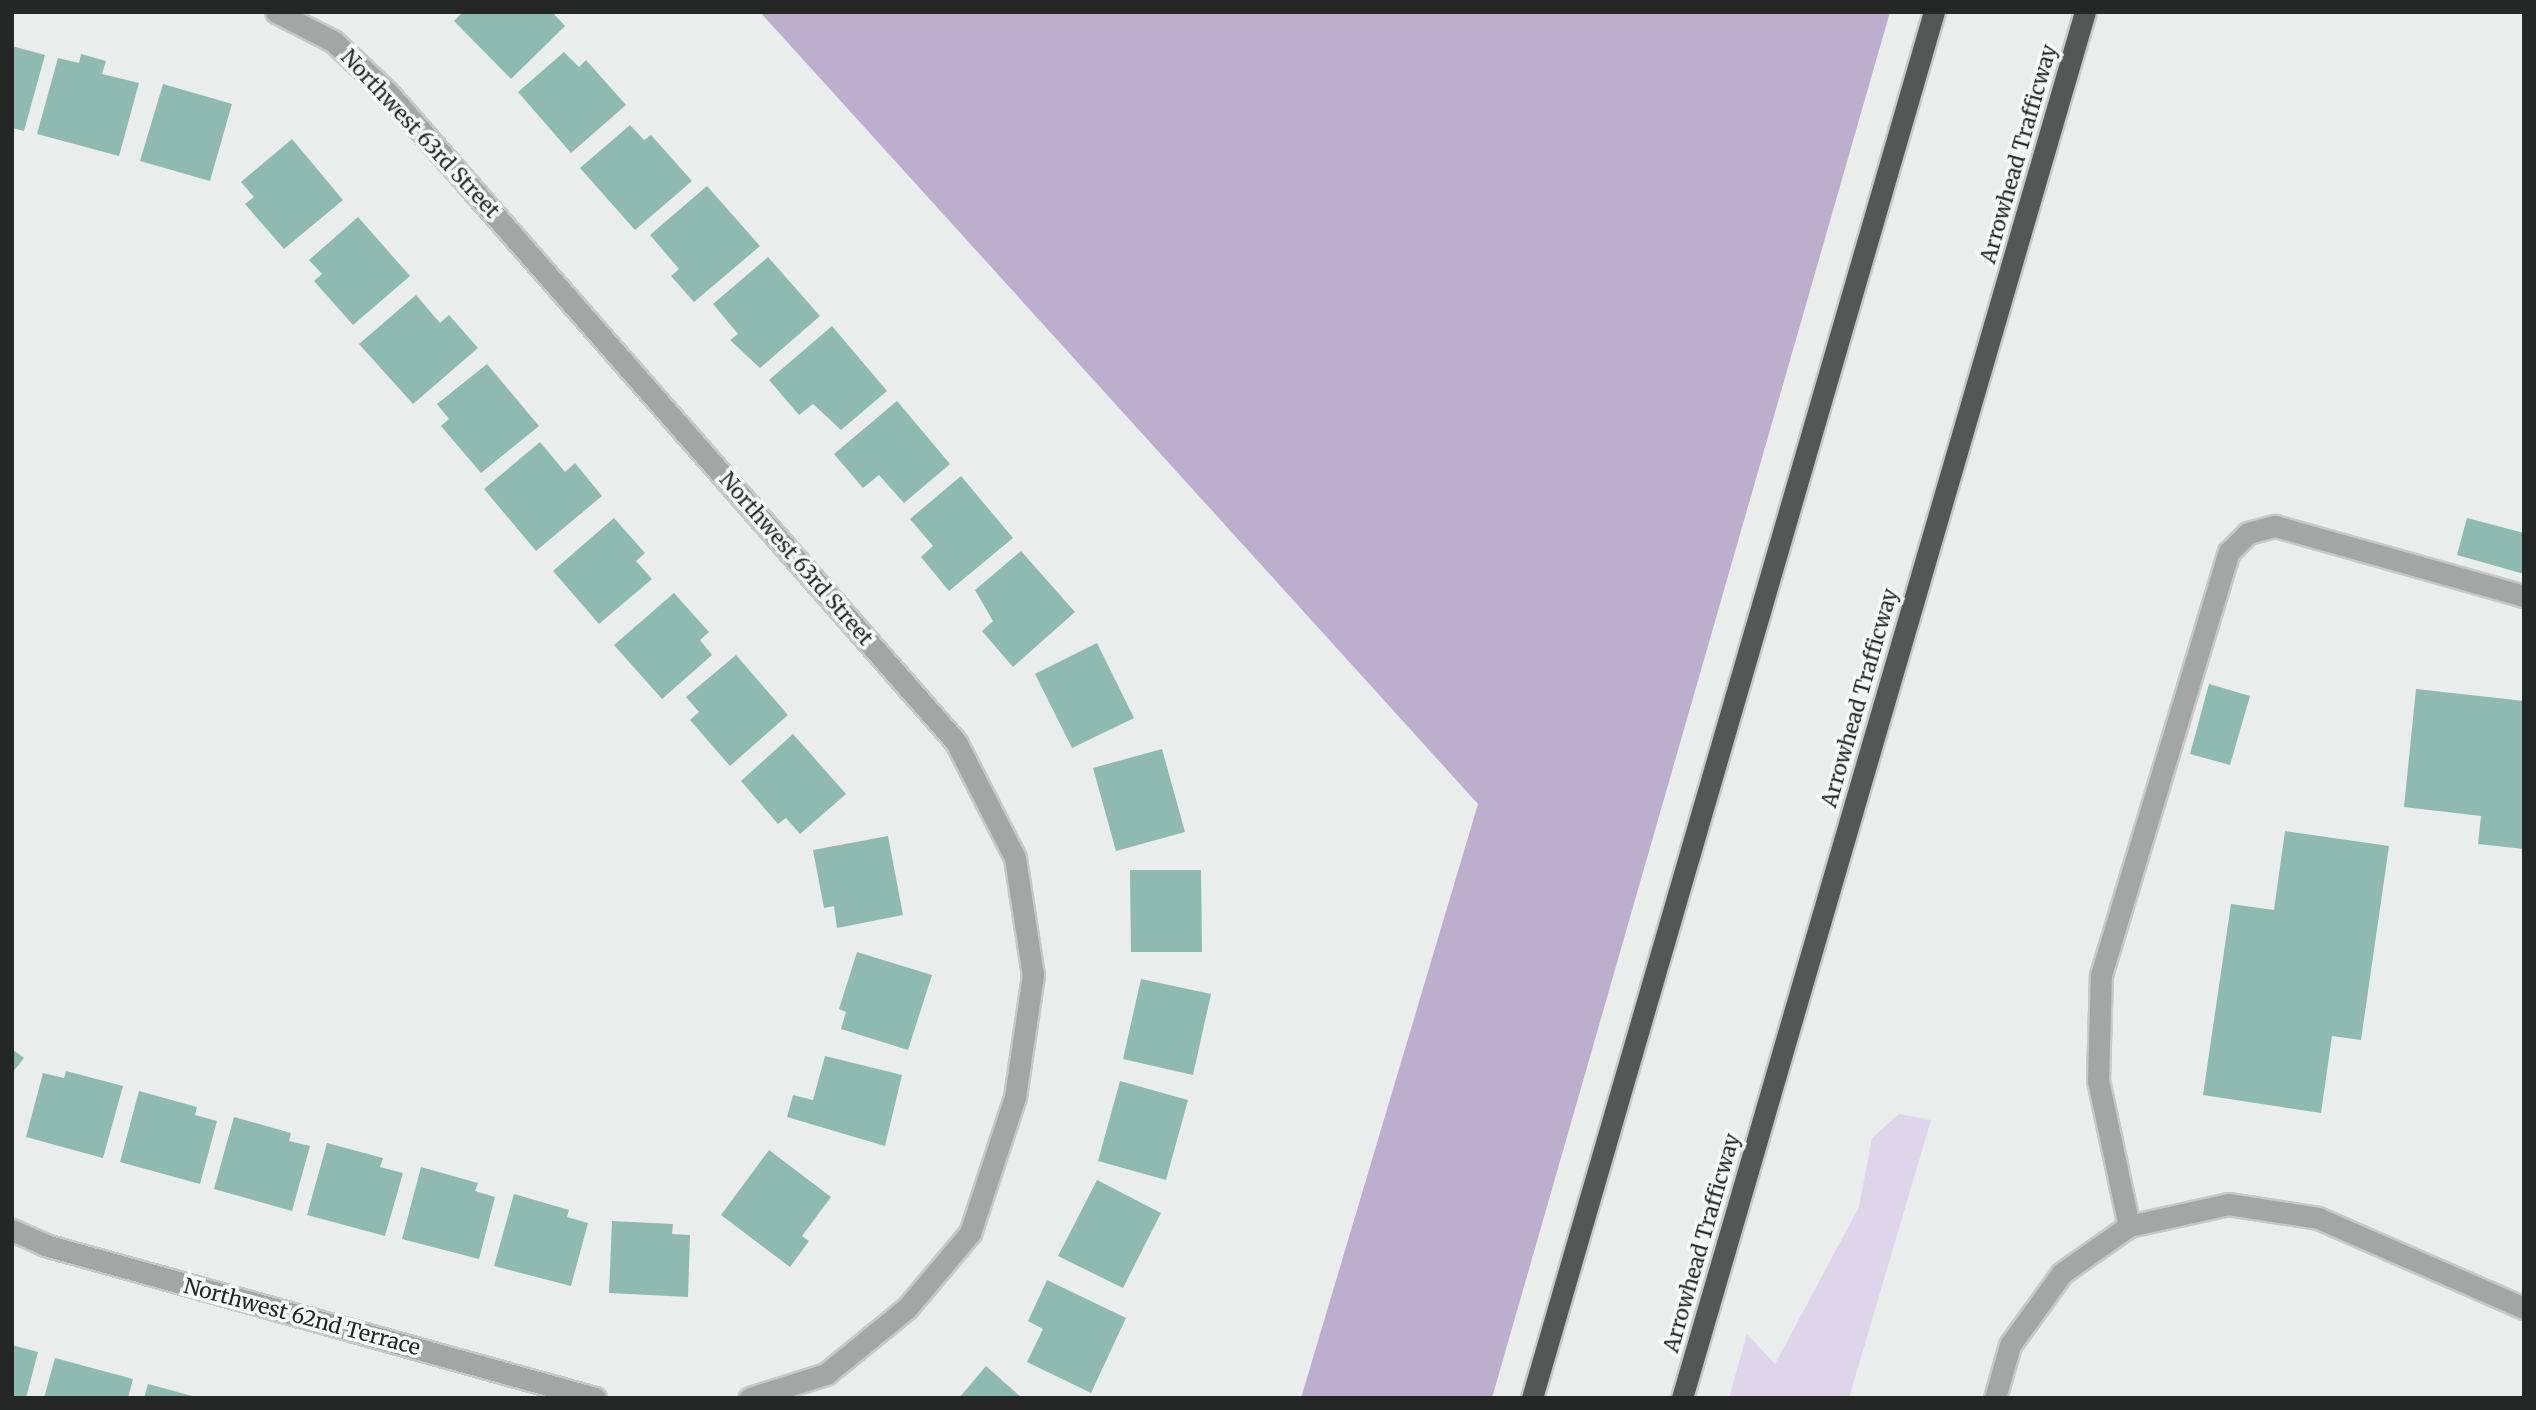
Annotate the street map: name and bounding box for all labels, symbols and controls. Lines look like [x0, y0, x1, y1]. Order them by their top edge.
street label: Arrowhead Trafficway [1976, 42, 2062, 266]
street label: Northwest 63rd Street [335, 45, 505, 223]
street label: Northwest 63rd Street [714, 467, 878, 651]
street label: Arrowhead Trafficway [1817, 586, 1903, 810]
street label: Arrowhead Trafficway [1659, 1131, 1745, 1355]
street label: Northwest 62nd Terrace [181, 1273, 423, 1361]

